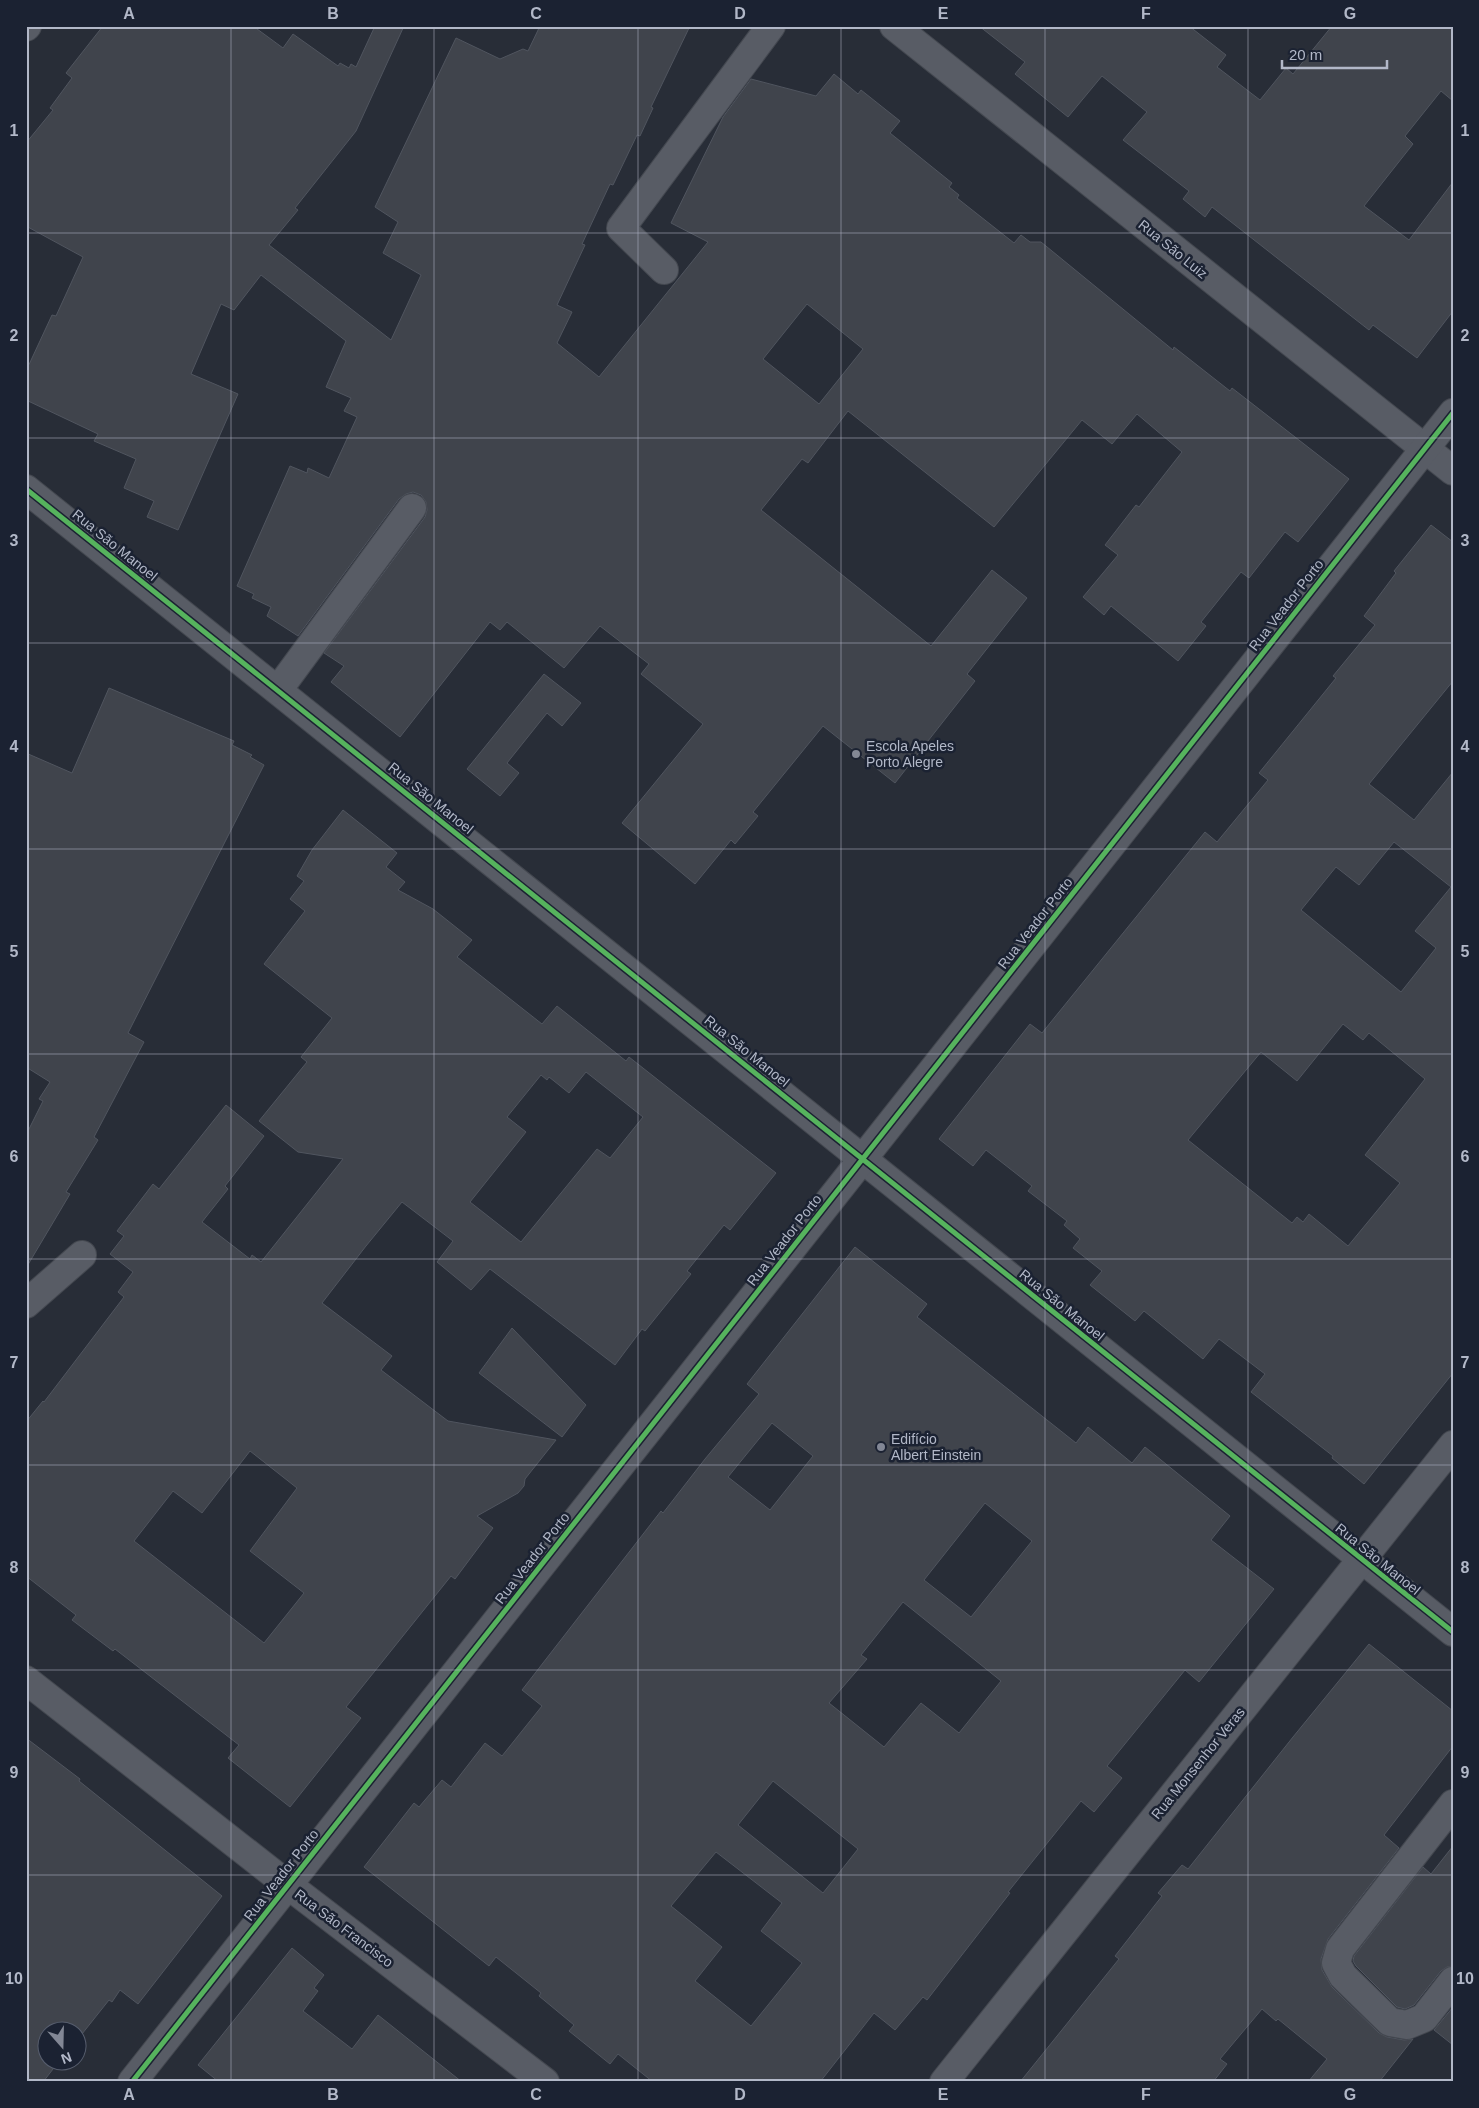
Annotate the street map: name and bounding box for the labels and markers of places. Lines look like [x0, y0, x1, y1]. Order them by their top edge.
place label: Escola Apeles Porto Alegre [866, 738, 954, 770]
marker: Escola Apeles Porto Alegre [850, 748, 862, 760]
place label: Edifício Albert Einstein [891, 1431, 981, 1463]
marker: Edifício Albert Einstein [875, 1441, 887, 1453]

